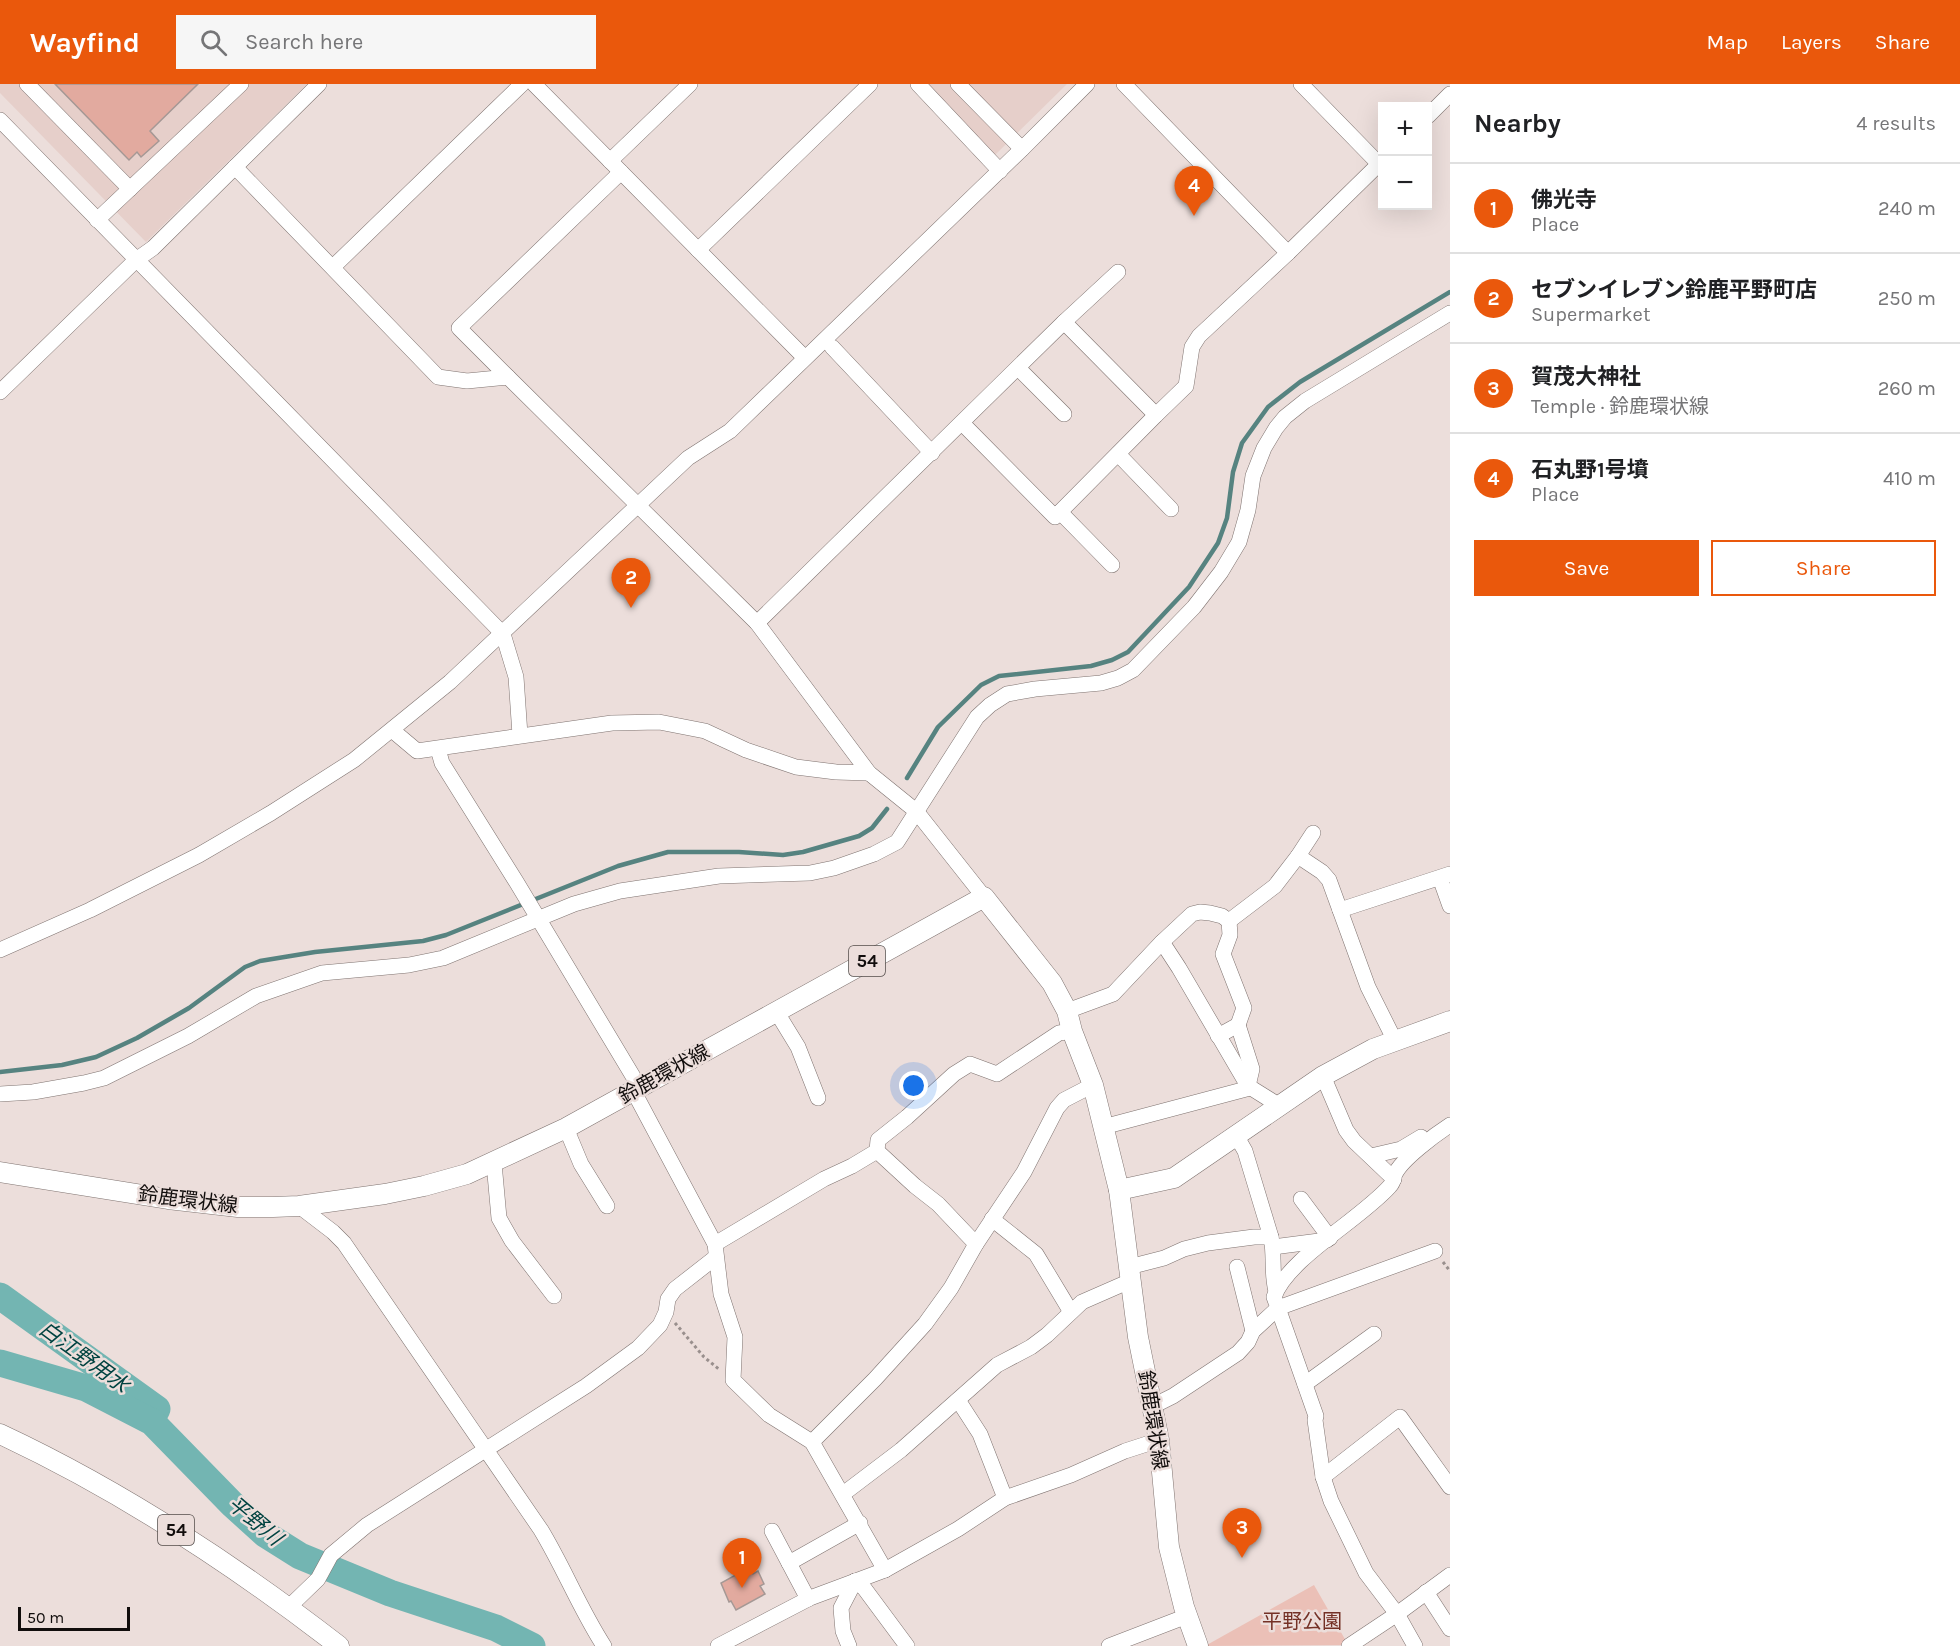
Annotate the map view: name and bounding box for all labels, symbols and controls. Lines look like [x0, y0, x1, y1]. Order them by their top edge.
search box [176, 15, 596, 69]
text: Wayfind [30, 26, 140, 59]
icon: search [197, 26, 230, 59]
text: Search here [245, 29, 363, 55]
text: Map [1706, 30, 1748, 54]
text: Layers [1781, 30, 1842, 54]
text: Share [1875, 30, 1930, 54]
map controls [1378, 102, 1432, 210]
button: + [1378, 102, 1432, 156]
text: Nearby [1474, 108, 1561, 139]
text: 4 results [1856, 112, 1936, 135]
button: − [1378, 156, 1432, 210]
pin: 4 [1174, 166, 1214, 216]
text: 佛光寺 [1531, 187, 1597, 213]
text: 1 [1490, 197, 1497, 220]
text: 240 m [1878, 197, 1936, 220]
text: Place [1531, 213, 1579, 236]
text: セブンイレブン鈴鹿平野町店 [1531, 277, 1817, 303]
text: 2 [1487, 287, 1500, 310]
text: 250 m [1878, 287, 1936, 310]
text: Supermarket [1531, 303, 1650, 326]
text: 賀茂大神社 [1531, 364, 1641, 390]
text: 3 [1487, 377, 1500, 400]
text: 260 m [1878, 377, 1936, 400]
text: Temple · 鈴鹿環状線 [1531, 395, 1709, 418]
text: 石丸野1号墳 [1531, 457, 1649, 483]
text: 4 [1488, 467, 1499, 490]
text: 410 m [1883, 467, 1936, 490]
text: Place [1531, 483, 1579, 506]
button: Save [1474, 540, 1699, 596]
button: Share [1711, 540, 1936, 596]
pin: 2 [612, 558, 650, 608]
road number: 54 [849, 946, 885, 976]
street label: 鈴鹿環状線 [615, 1040, 713, 1108]
your location [899, 1071, 928, 1100]
street label: 鈴鹿環状線 [137, 1182, 239, 1218]
water label: 白江野用水 [34, 1316, 135, 1399]
street label: 鈴鹿環状線 [1134, 1369, 1172, 1471]
water label: 平野川 [223, 1492, 288, 1552]
pin: 3 [1222, 1508, 1262, 1558]
road number: 54 [158, 1515, 194, 1545]
pin: 1 [722, 1538, 762, 1588]
scale bar [18, 1604, 130, 1632]
text: 50 m [27, 1608, 64, 1627]
park label: 平野公園 [1262, 1610, 1342, 1633]

